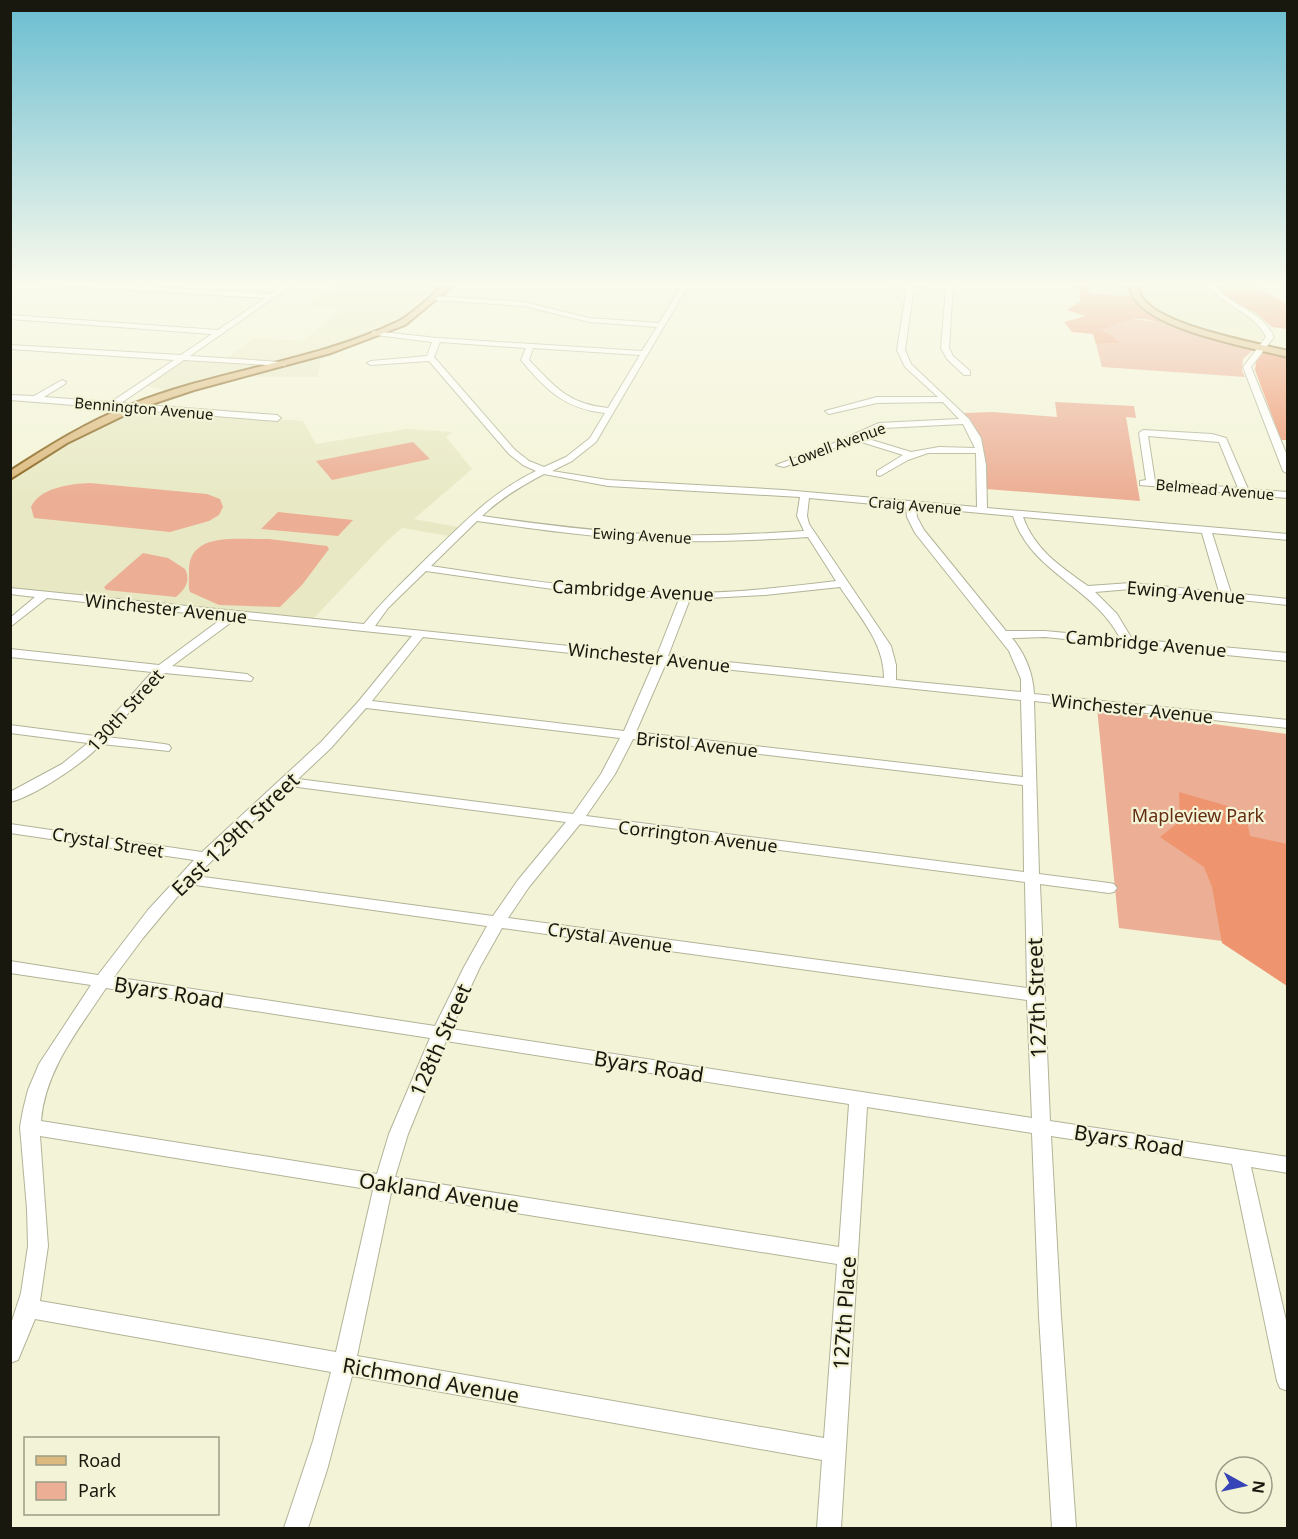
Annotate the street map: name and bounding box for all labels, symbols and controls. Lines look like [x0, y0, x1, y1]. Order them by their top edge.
street label: Bennington Avenue [74, 392, 214, 424]
street label: Lowell Avenue [786, 417, 888, 471]
street label: Belmead Avenue [1155, 474, 1275, 504]
street label: Craig Avenue [868, 491, 962, 519]
street label: Ewing Avenue [592, 522, 692, 548]
street label: Cambridge Avenue [552, 574, 714, 606]
street label: Ewing Avenue [1126, 575, 1246, 609]
street label: Winchester Avenue [84, 588, 248, 628]
street label: Cambridge Avenue [1064, 624, 1228, 662]
street label: Winchester Avenue [567, 637, 731, 677]
street label: 130th Street [81, 663, 169, 756]
street label: Winchester Avenue [1050, 688, 1214, 728]
street label: Bristol Avenue [635, 726, 759, 762]
street label: East 129th Street [165, 766, 305, 902]
park label: Mapleview Park [1132, 803, 1265, 827]
street label: Corrington Avenue [617, 814, 779, 858]
street label: Crystal Street [50, 821, 166, 863]
street label: Crystal Avenue [546, 916, 674, 958]
street label: 127th Street [1020, 937, 1052, 1059]
street label: Byars Road [112, 970, 226, 1014]
street label: 128th Street [403, 979, 478, 1101]
street label: Byars Road [592, 1044, 706, 1088]
street label: Byars Road [1072, 1118, 1186, 1162]
street label: Oakland Avenue [357, 1166, 521, 1218]
street label: 127th Place [826, 1255, 862, 1371]
street label: Richmond Avenue [340, 1351, 522, 1409]
legend [24, 1437, 219, 1515]
text: Road [78, 1448, 121, 1472]
north arrow [1214, 1455, 1274, 1515]
text: Park [78, 1478, 116, 1502]
text: N [1247, 1479, 1271, 1495]

